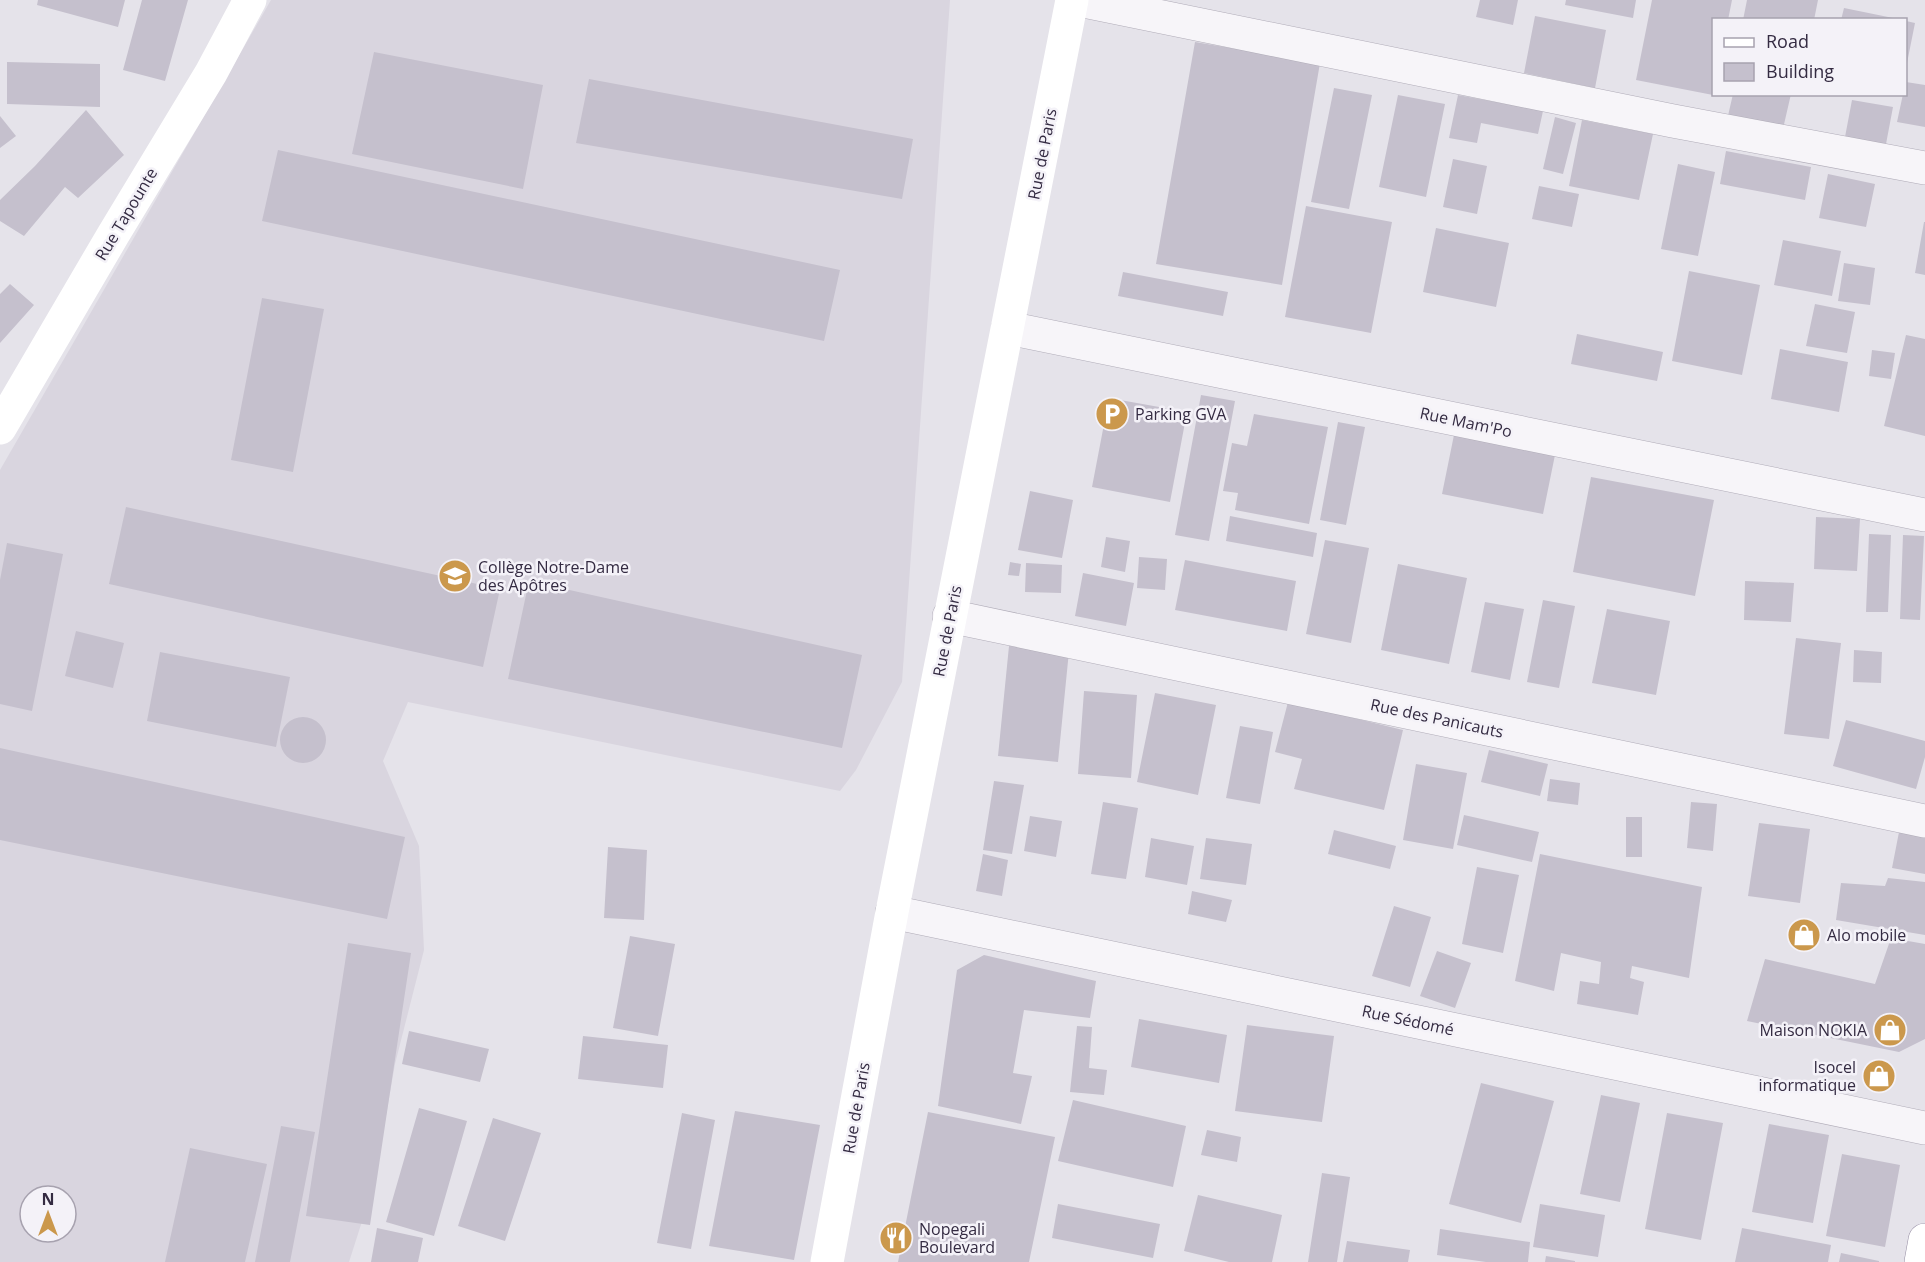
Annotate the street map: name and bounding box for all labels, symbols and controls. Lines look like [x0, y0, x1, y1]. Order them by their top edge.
legend [1712, 18, 1907, 96]
text: Road [1766, 29, 1809, 53]
text: Building [1766, 59, 1834, 83]
street label: Rue de Paris [1022, 107, 1062, 201]
street label: Rue Tapounte [90, 164, 162, 264]
parking icon: Parking GVA [1094, 396, 1130, 432]
street label: Rue Mam'Po [1418, 402, 1514, 442]
place label: Parking GVA [1135, 403, 1227, 425]
place label: Collège Notre-Dame des Apôtres [478, 556, 629, 596]
school or university icon: Collège Notre-Dame des Apôtres [437, 558, 473, 594]
street label: Rue de Paris [927, 584, 967, 678]
street label: Rue des Panicauts [1368, 693, 1506, 743]
shop icon: Alo mobile [1786, 917, 1822, 953]
place label: Alo mobile [1827, 924, 1906, 946]
street label: Rue Sédomé [1360, 999, 1456, 1041]
shop icon: Maison NOKIA [1872, 1012, 1908, 1048]
place label: Maison NOKIA [1760, 1019, 1868, 1041]
place label: Isocel informatique [1759, 1056, 1856, 1096]
shop icon: Isocel informatique [1861, 1058, 1897, 1094]
street label: Rue de Paris [837, 1061, 875, 1155]
north arrow [18, 1184, 78, 1244]
text: N [41, 1188, 55, 1210]
place label: Nopegali Boulevard [919, 1218, 995, 1258]
restaurant icon: Nopegali Boulevard [878, 1220, 914, 1256]

